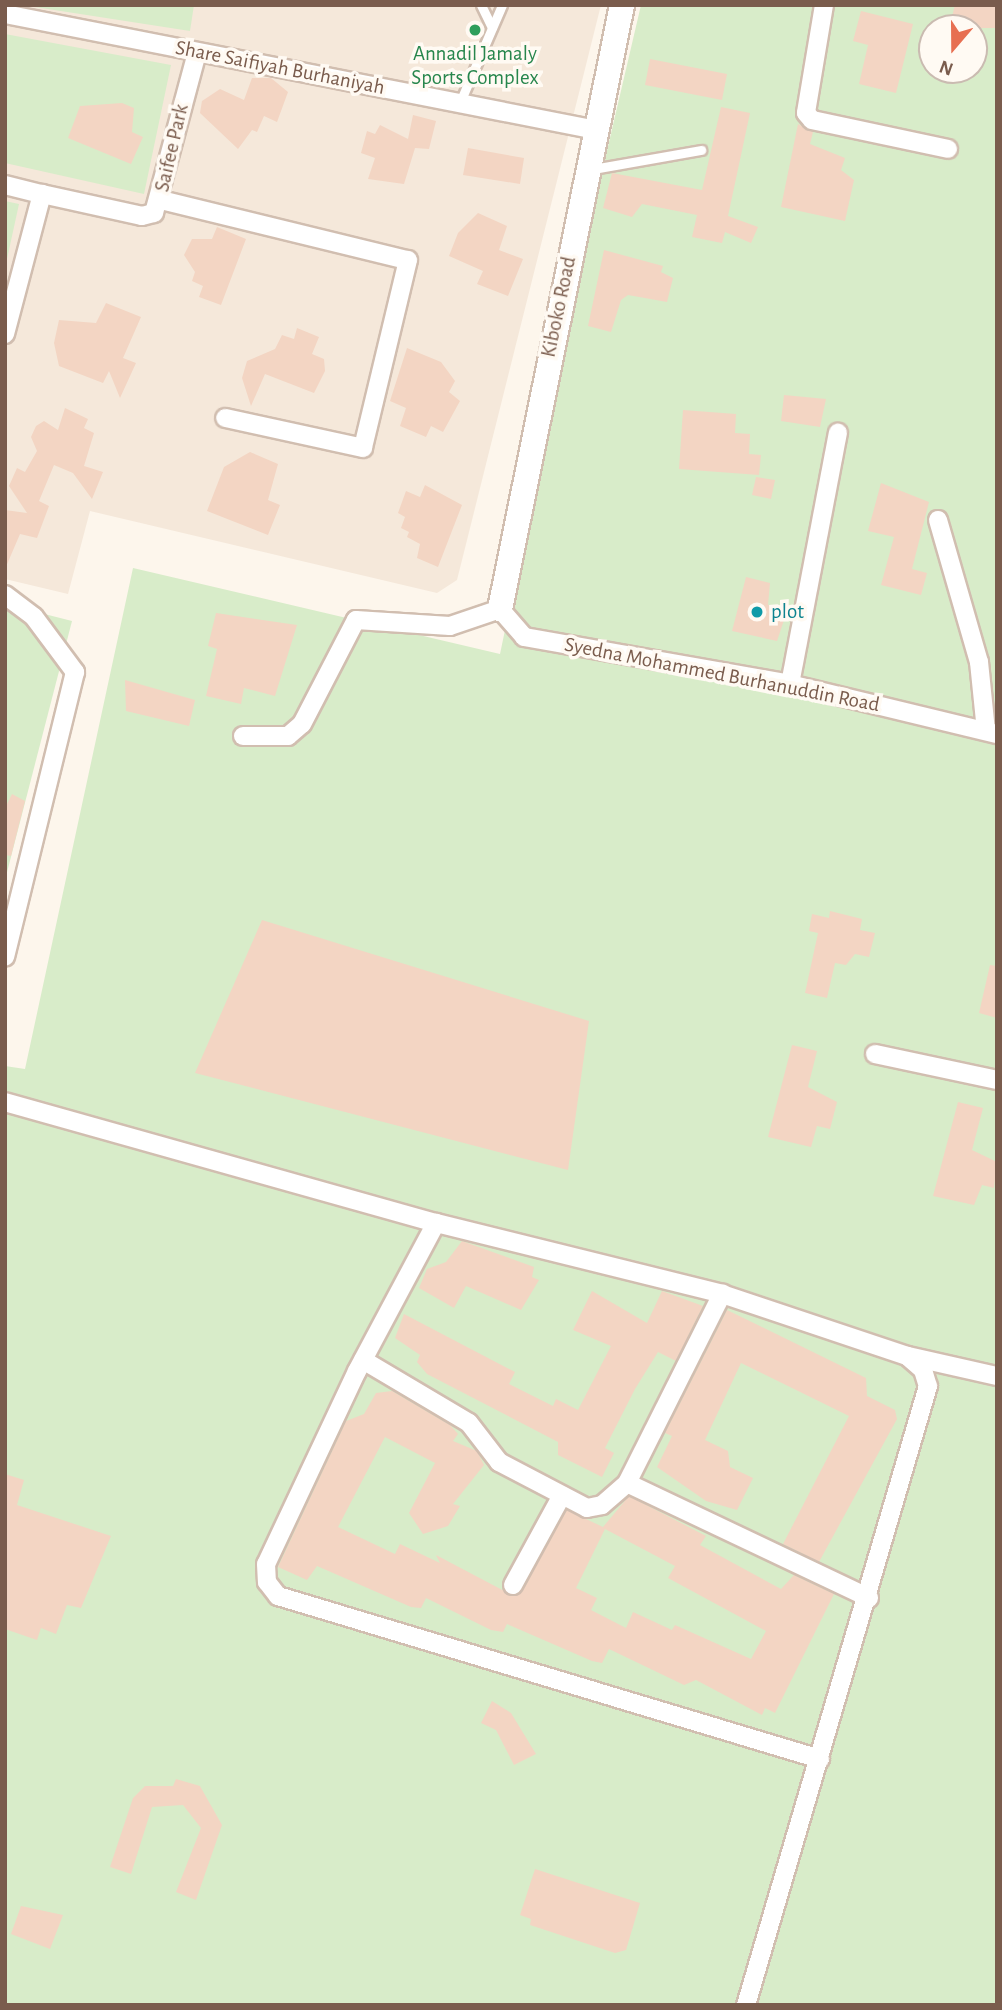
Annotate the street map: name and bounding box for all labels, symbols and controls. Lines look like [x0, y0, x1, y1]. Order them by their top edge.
north arrow [918, 14, 988, 84]
marker: Annadil Jamaly Sports Complex [467, 22, 483, 38]
street label: Share Saifiyah Burhaniyah [173, 35, 387, 101]
place label: Annadil Jamaly Sports Complex [411, 41, 539, 91]
text: N [937, 56, 956, 79]
street label: Saifee Park [150, 102, 194, 194]
street label: Kiboko Road [536, 254, 582, 360]
place label: plot [771, 599, 804, 625]
marker: plot [749, 604, 765, 620]
street label: Syedna Mohammed Burhanuddin Road [562, 632, 882, 718]

